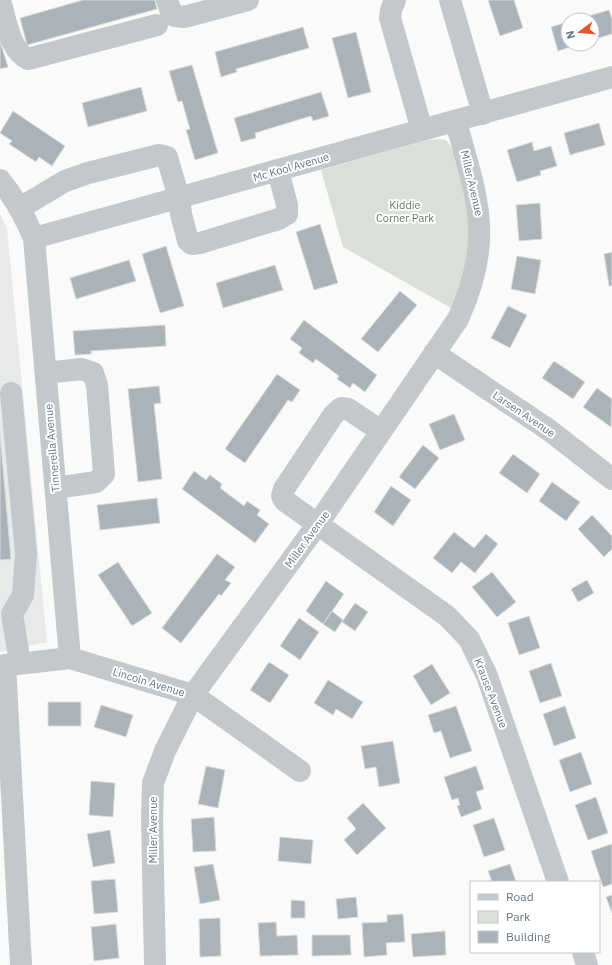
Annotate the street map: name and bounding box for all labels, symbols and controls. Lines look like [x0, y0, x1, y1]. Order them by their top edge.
north arrow [560, 12, 600, 52]
text: N [563, 29, 578, 41]
street label: Mc Kool Avenue [251, 149, 331, 185]
street label: Miller Avenue [458, 149, 486, 217]
park label: Kiddie Corner Park [376, 198, 434, 225]
street label: Larsen Avenue [490, 388, 558, 440]
street label: Tinnerella Avenue [41, 403, 63, 493]
street label: Miller Avenue [282, 508, 332, 570]
street label: Krause Avenue [471, 656, 511, 730]
street label: Lincoln Avenue [111, 664, 187, 700]
street label: Miller Avenue [146, 796, 160, 864]
legend [470, 881, 600, 953]
text: Road [506, 889, 534, 904]
text: Park [506, 909, 531, 924]
text: Building [506, 929, 551, 944]

